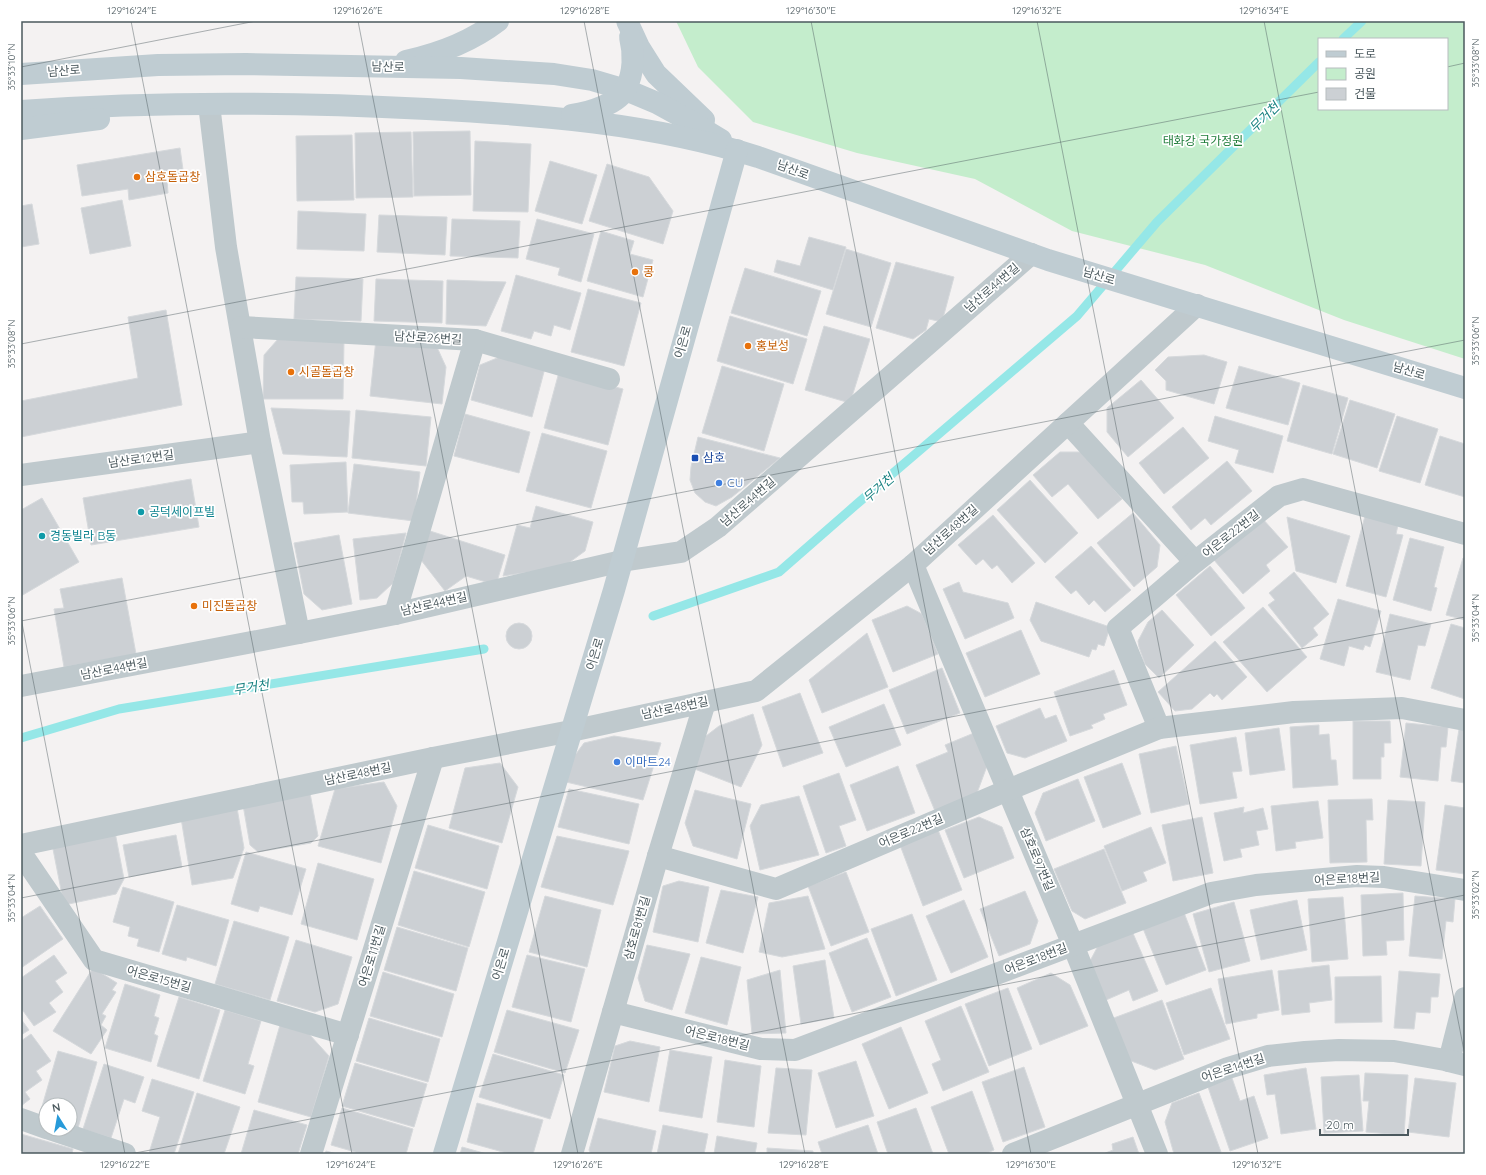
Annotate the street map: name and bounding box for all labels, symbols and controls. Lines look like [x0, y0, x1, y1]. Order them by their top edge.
text: 129°16'24"E [107, 4, 157, 17]
text: 129°16'26"E [333, 4, 383, 17]
text: 129°16'28"E [560, 4, 610, 17]
text: 129°16'30"E [786, 4, 836, 17]
text: 129°16'32"E [1012, 4, 1062, 17]
text: 129°16'34"E [1239, 4, 1289, 17]
legend [1318, 38, 1448, 110]
text: 35°33'08"N [1469, 39, 1482, 87]
text: 35°33'10"N [5, 43, 18, 91]
text: 도로 [1354, 46, 1376, 61]
street label: 남산로 [371, 59, 405, 74]
street label: 남산로 [47, 62, 81, 79]
text: 공원 [1354, 66, 1376, 81]
text: 건물 [1354, 86, 1376, 101]
water label: 무거천 [1246, 98, 1283, 135]
park label: 태화강 국가정원 [1163, 133, 1243, 148]
street label: 남산로 [775, 157, 811, 182]
place label: 삼호돌곱창 [145, 169, 200, 184]
marker: 삼호돌곱창 [132, 172, 142, 182]
street label: 남산로44번길 [961, 260, 1022, 316]
place label: 콩 [643, 264, 654, 279]
street label: 남산로 [1081, 264, 1117, 288]
marker: 콩 [630, 267, 640, 277]
text: 35°33'06"N [1469, 317, 1482, 365]
text: 35°33'08"N [5, 320, 18, 368]
street label: 어은로 [671, 324, 694, 360]
street label: 남산로26번길 [394, 328, 463, 347]
place label: 홍보성 [756, 338, 789, 353]
marker: 홍보성 [743, 341, 753, 351]
street label: 남산로 [1391, 359, 1427, 383]
place label: 시골돌곱창 [299, 364, 354, 379]
marker: 시골돌곱창 [286, 367, 296, 377]
street label: 남산로12번길 [107, 446, 175, 471]
place label: 삼호 [703, 450, 725, 465]
marker: 삼호 [690, 453, 700, 463]
water label: 무거천 [859, 470, 898, 506]
street label: 남산로44번길 [717, 474, 778, 530]
place label: CU [727, 475, 743, 490]
marker: CU [714, 478, 724, 488]
street label: 남산로48번길 [920, 501, 981, 558]
place label: 공덕세이프빌 [149, 504, 215, 519]
marker: 공덕세이프빌 [136, 507, 146, 517]
street label: 어은로22번길 [1199, 507, 1262, 561]
place label: 경동빌라 B동 [50, 528, 116, 543]
marker: 경동빌라 B동 [37, 531, 47, 541]
street label: 남산로44번길 [399, 589, 469, 618]
text: 35°33'04"N [1469, 594, 1482, 642]
text: 35°33'06"N [5, 597, 18, 645]
place label: 미진돌곱창 [202, 598, 257, 613]
marker: 미진돌곱창 [189, 601, 199, 611]
street label: 어은로 [583, 636, 607, 672]
street label: 남산로44번길 [79, 655, 149, 682]
water label: 무거천 [232, 676, 271, 698]
street label: 남산로48번길 [640, 693, 710, 722]
place label: 이마트24 [625, 754, 671, 769]
marker: 이마트24 [612, 757, 622, 767]
street label: 남산로48번길 [323, 759, 393, 788]
street label: 어은로22번길 [876, 810, 945, 851]
street label: 삼호로97번길 [1017, 825, 1058, 893]
street label: 어은로18번길 [1314, 869, 1380, 888]
text: 35°33'02"N [1469, 870, 1482, 920]
text: 35°33'04"N [5, 874, 18, 922]
street label: 삼호로81번길 [620, 894, 653, 962]
street label: 어은로11번길 [355, 923, 388, 989]
street label: 어은로18번길 [1002, 940, 1069, 977]
street label: 어은로 [489, 946, 513, 982]
street label: 어은로15번길 [125, 962, 193, 995]
street label: 어은로18번길 [683, 1022, 751, 1053]
street label: 어은로14번길 [1199, 1050, 1266, 1085]
north arrow [38, 1097, 78, 1137]
text: N [51, 1100, 61, 1115]
scale bar [1320, 1111, 1408, 1137]
text: 20 m [1326, 1117, 1354, 1132]
text: 129°16'22"E [100, 1158, 150, 1171]
text: 129°16'24"E [326, 1158, 376, 1171]
text: 129°16'26"E [553, 1158, 603, 1171]
text: 129°16'28"E [779, 1158, 829, 1171]
text: 129°16'30"E [1006, 1158, 1056, 1171]
text: 129°16'32"E [1232, 1158, 1282, 1171]

